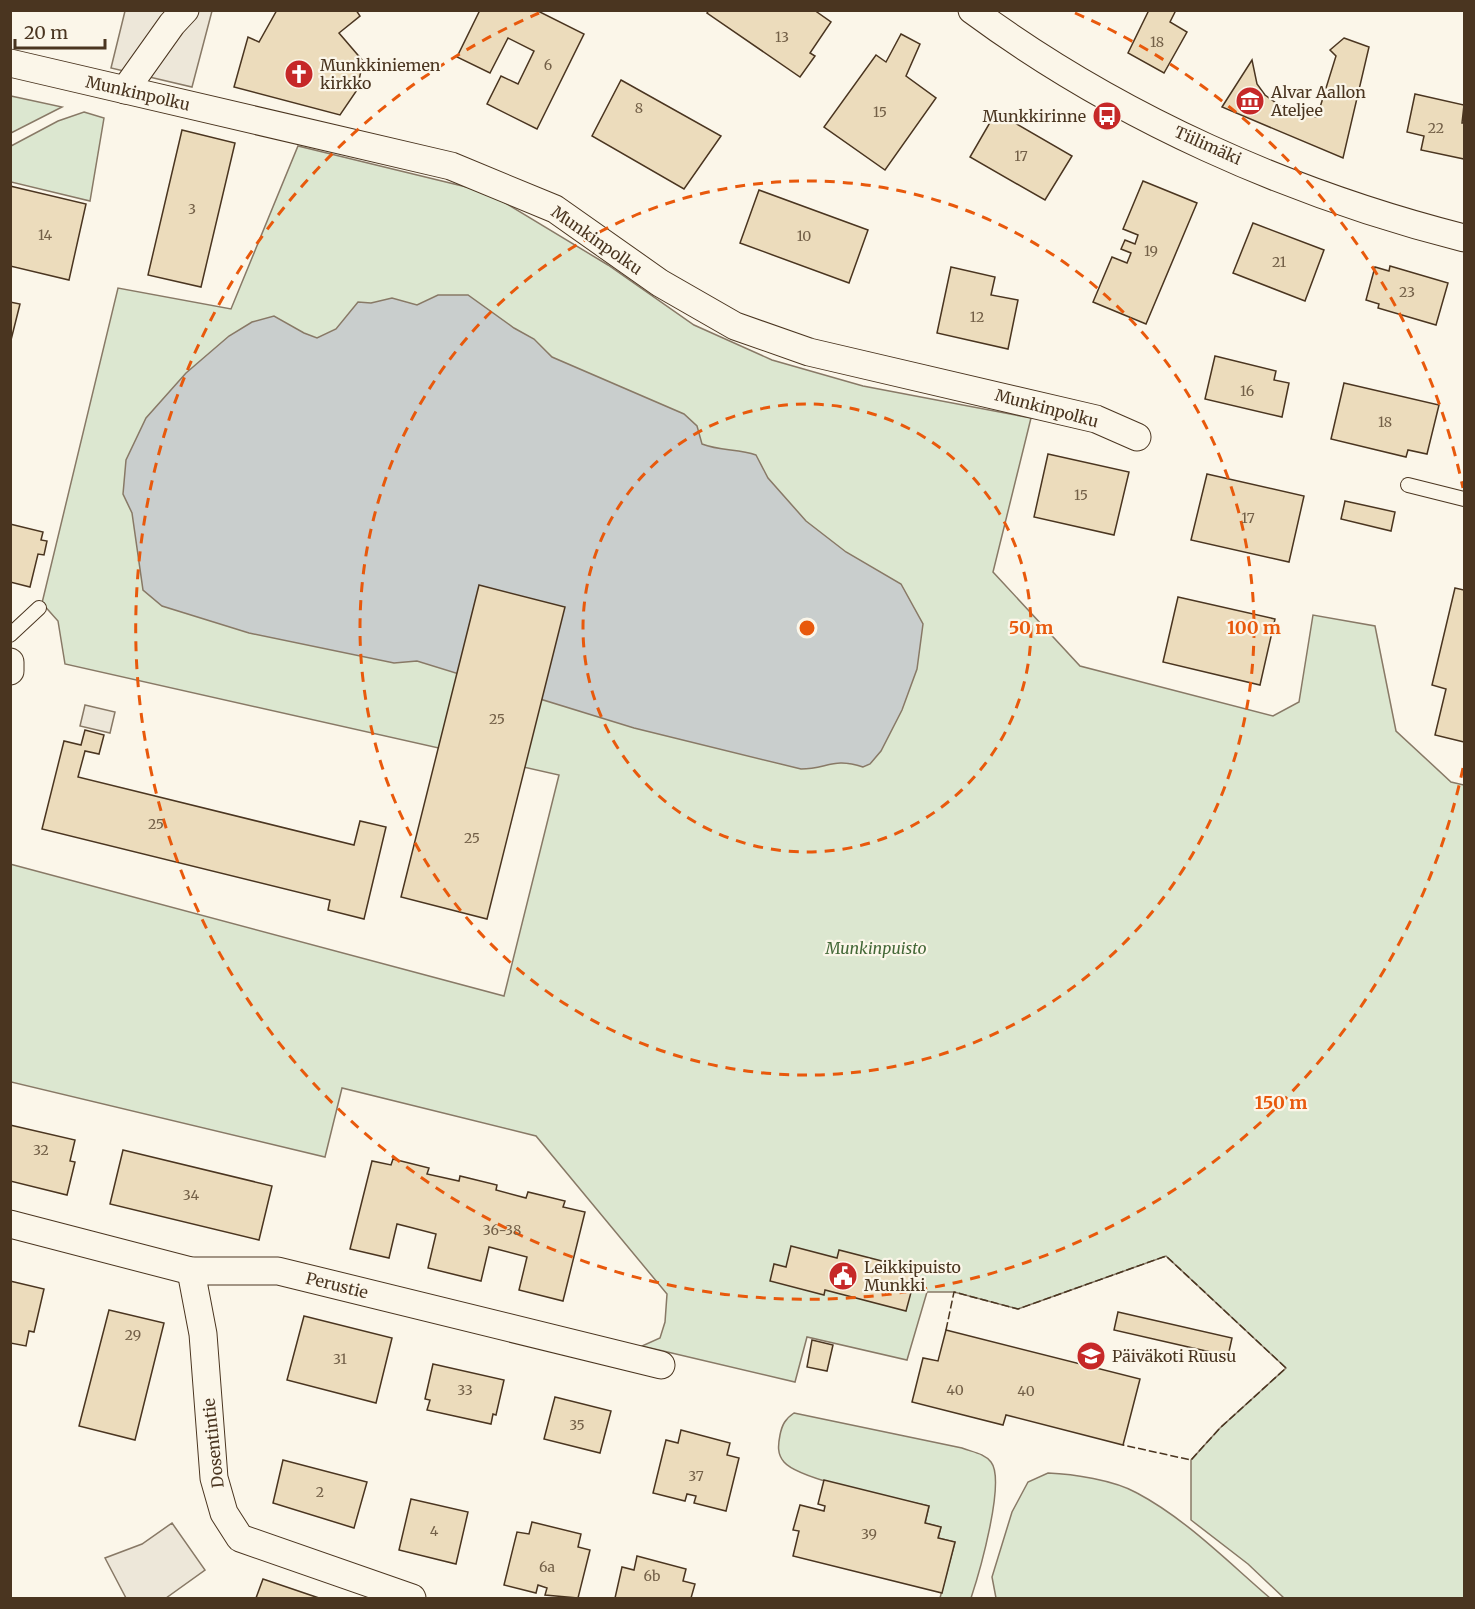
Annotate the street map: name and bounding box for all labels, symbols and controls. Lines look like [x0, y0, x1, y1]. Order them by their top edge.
scale bar [15, 12, 105, 50]
text: 20 m [24, 21, 68, 44]
house number: 13 [775, 28, 789, 46]
house number: 18 [1150, 33, 1164, 51]
place label: Munkkiniemen kirkko [320, 55, 441, 93]
house number: 6 [544, 56, 552, 74]
church icon: Munkkiniemen kirkko [283, 58, 315, 90]
street label: Munkinpolku [84, 71, 192, 115]
place label: Alvar Aallon Ateljee [1270, 82, 1366, 120]
museum icon: Alvar Aallon Ateljee [1234, 85, 1266, 117]
house number: 8 [635, 99, 643, 117]
bus stop icon: Munkkirinne [1091, 100, 1123, 132]
house number: 15 [873, 103, 887, 121]
place label: Munkkirinne [982, 106, 1086, 126]
house number: 22 [1428, 119, 1444, 137]
street label: Tiilimäki [1171, 121, 1245, 169]
house number: 17 [1014, 147, 1028, 165]
house number: 3 [188, 200, 196, 218]
street label: Munkinpolku [548, 201, 646, 279]
house number: 14 [38, 226, 52, 244]
house number: 10 [797, 227, 811, 245]
house number: 19 [1144, 242, 1158, 260]
house number: 21 [1272, 253, 1286, 271]
house number: 23 [1399, 283, 1415, 301]
house number: 12 [970, 308, 984, 326]
house number: 16 [1240, 382, 1254, 400]
street label: Munkinpolku [993, 385, 1101, 431]
house number: 18 [1378, 413, 1392, 431]
house number: 15 [1074, 486, 1088, 504]
house number: 17 [1241, 509, 1255, 527]
text: 50 m [1009, 616, 1053, 639]
text: 100 m [1227, 616, 1281, 639]
centre of rings [797, 618, 817, 638]
house number: 25 [489, 710, 505, 728]
house number: 25 [148, 815, 164, 833]
house number: 25 [464, 829, 480, 847]
park label: Munkinpuisto [824, 938, 927, 958]
text: 150 m [1255, 1091, 1307, 1114]
house number: 32 [33, 1141, 49, 1159]
house number: 34 [183, 1186, 200, 1204]
house number: 36-38 [483, 1221, 521, 1239]
place label: Leikkipuisto Munkki [864, 1257, 961, 1295]
public building icon: Leikkipuisto Munkki [827, 1260, 859, 1292]
street label: Perustie [304, 1268, 370, 1302]
house number: 29 [125, 1326, 141, 1344]
school or university icon: Päiväkoti Ruusu [1075, 1340, 1107, 1372]
place label: Päiväkoti Ruusu [1112, 1346, 1236, 1366]
house number: 31 [333, 1350, 347, 1368]
house number: 33 [457, 1381, 473, 1399]
house number: 40 [946, 1381, 964, 1399]
house number: 40 [1017, 1382, 1035, 1400]
street label: Dosentintie [198, 1397, 228, 1489]
house number: 35 [569, 1416, 585, 1434]
house number: 37 [688, 1467, 704, 1485]
house number: 2 [316, 1483, 324, 1501]
house number: 4 [430, 1522, 439, 1540]
house number: 39 [861, 1525, 877, 1543]
house number: 6a [539, 1558, 556, 1576]
house number: 6b [644, 1567, 660, 1585]

